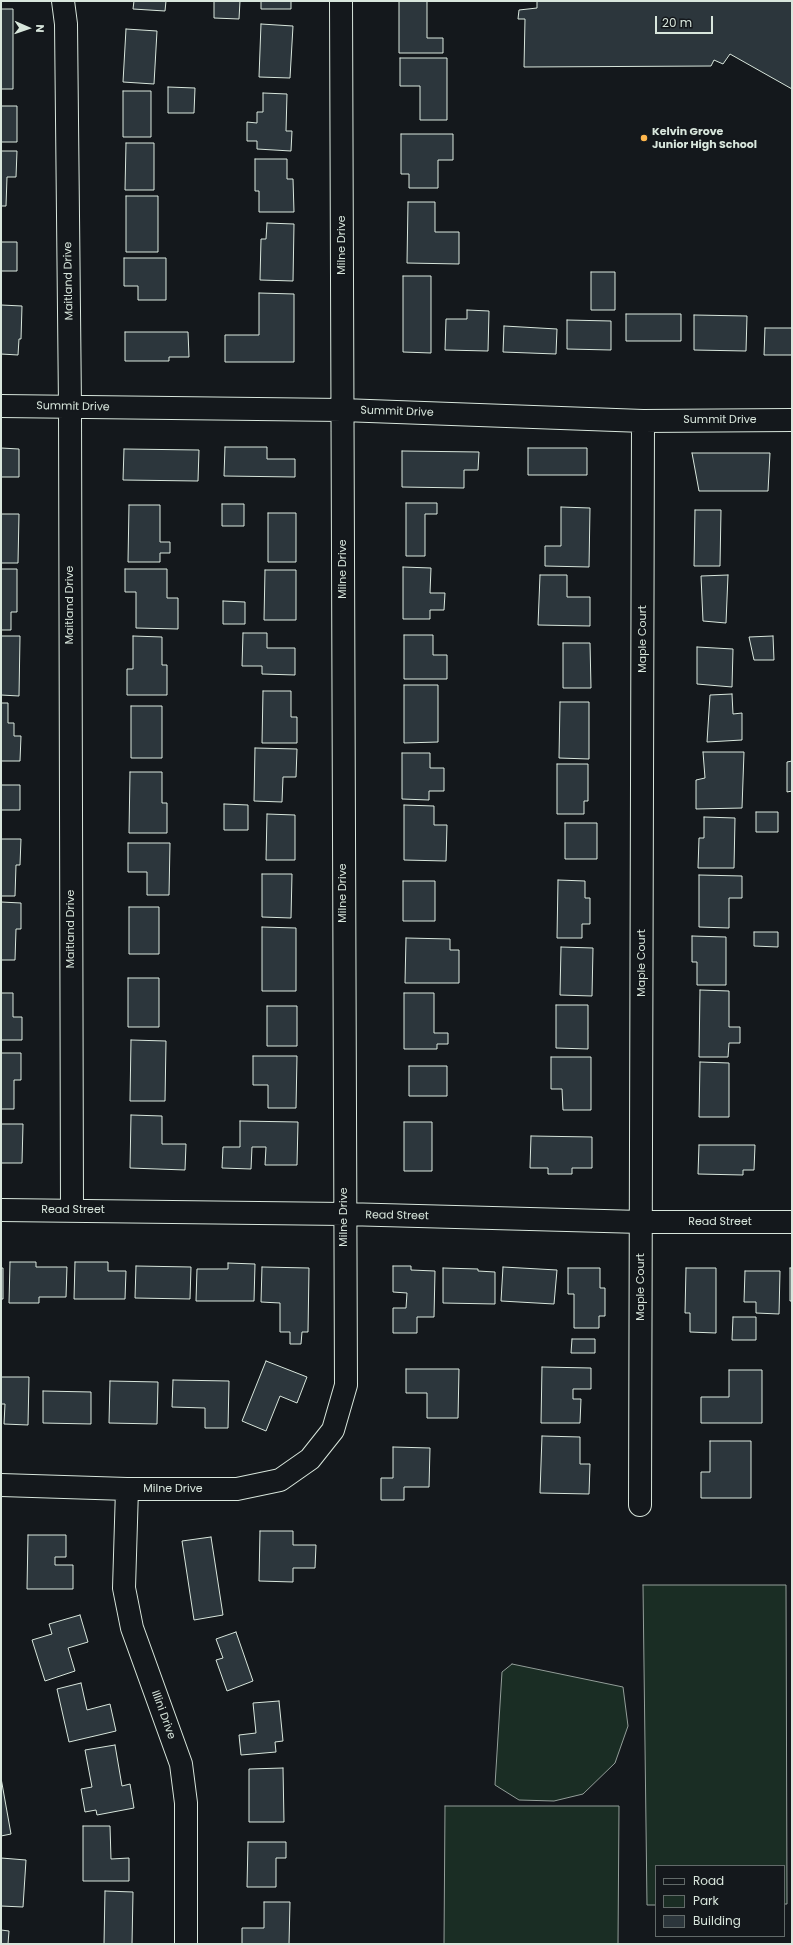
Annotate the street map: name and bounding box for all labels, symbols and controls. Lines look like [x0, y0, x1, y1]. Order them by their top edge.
north arrow [8, 8, 48, 48]
scale bar [657, 8, 715, 34]
text: 20 m [662, 14, 692, 31]
text: N [32, 24, 48, 33]
place label: Kelvin Grove Junior High School [652, 125, 757, 151]
marker: Kelvin Grove Junior High School [639, 133, 649, 143]
street label: Milne Drive [335, 215, 349, 275]
street label: Maitland Drive [62, 242, 76, 320]
street label: Summit Drive [36, 400, 110, 414]
street label: Summit Drive [360, 404, 434, 420]
street label: Summit Drive [683, 413, 757, 427]
street label: Milne Drive [336, 539, 350, 599]
street label: Maitland Drive [63, 566, 77, 644]
street label: Maple Court [636, 605, 650, 673]
street label: Milne Drive [336, 863, 350, 923]
street label: Maitland Drive [64, 890, 78, 968]
street label: Maple Court [635, 929, 649, 997]
street label: Milne Drive [337, 1187, 351, 1247]
street label: Read Street [41, 1203, 105, 1217]
street label: Read Street [365, 1209, 429, 1223]
street label: Read Street [688, 1215, 752, 1229]
street label: Maple Court [634, 1253, 648, 1321]
street label: Milne Drive [143, 1482, 203, 1496]
street label: Illini Drive [148, 1689, 178, 1741]
legend [655, 1865, 785, 1937]
text: Road [693, 1872, 724, 1889]
text: Park [693, 1892, 719, 1909]
text: Building [693, 1912, 741, 1929]

